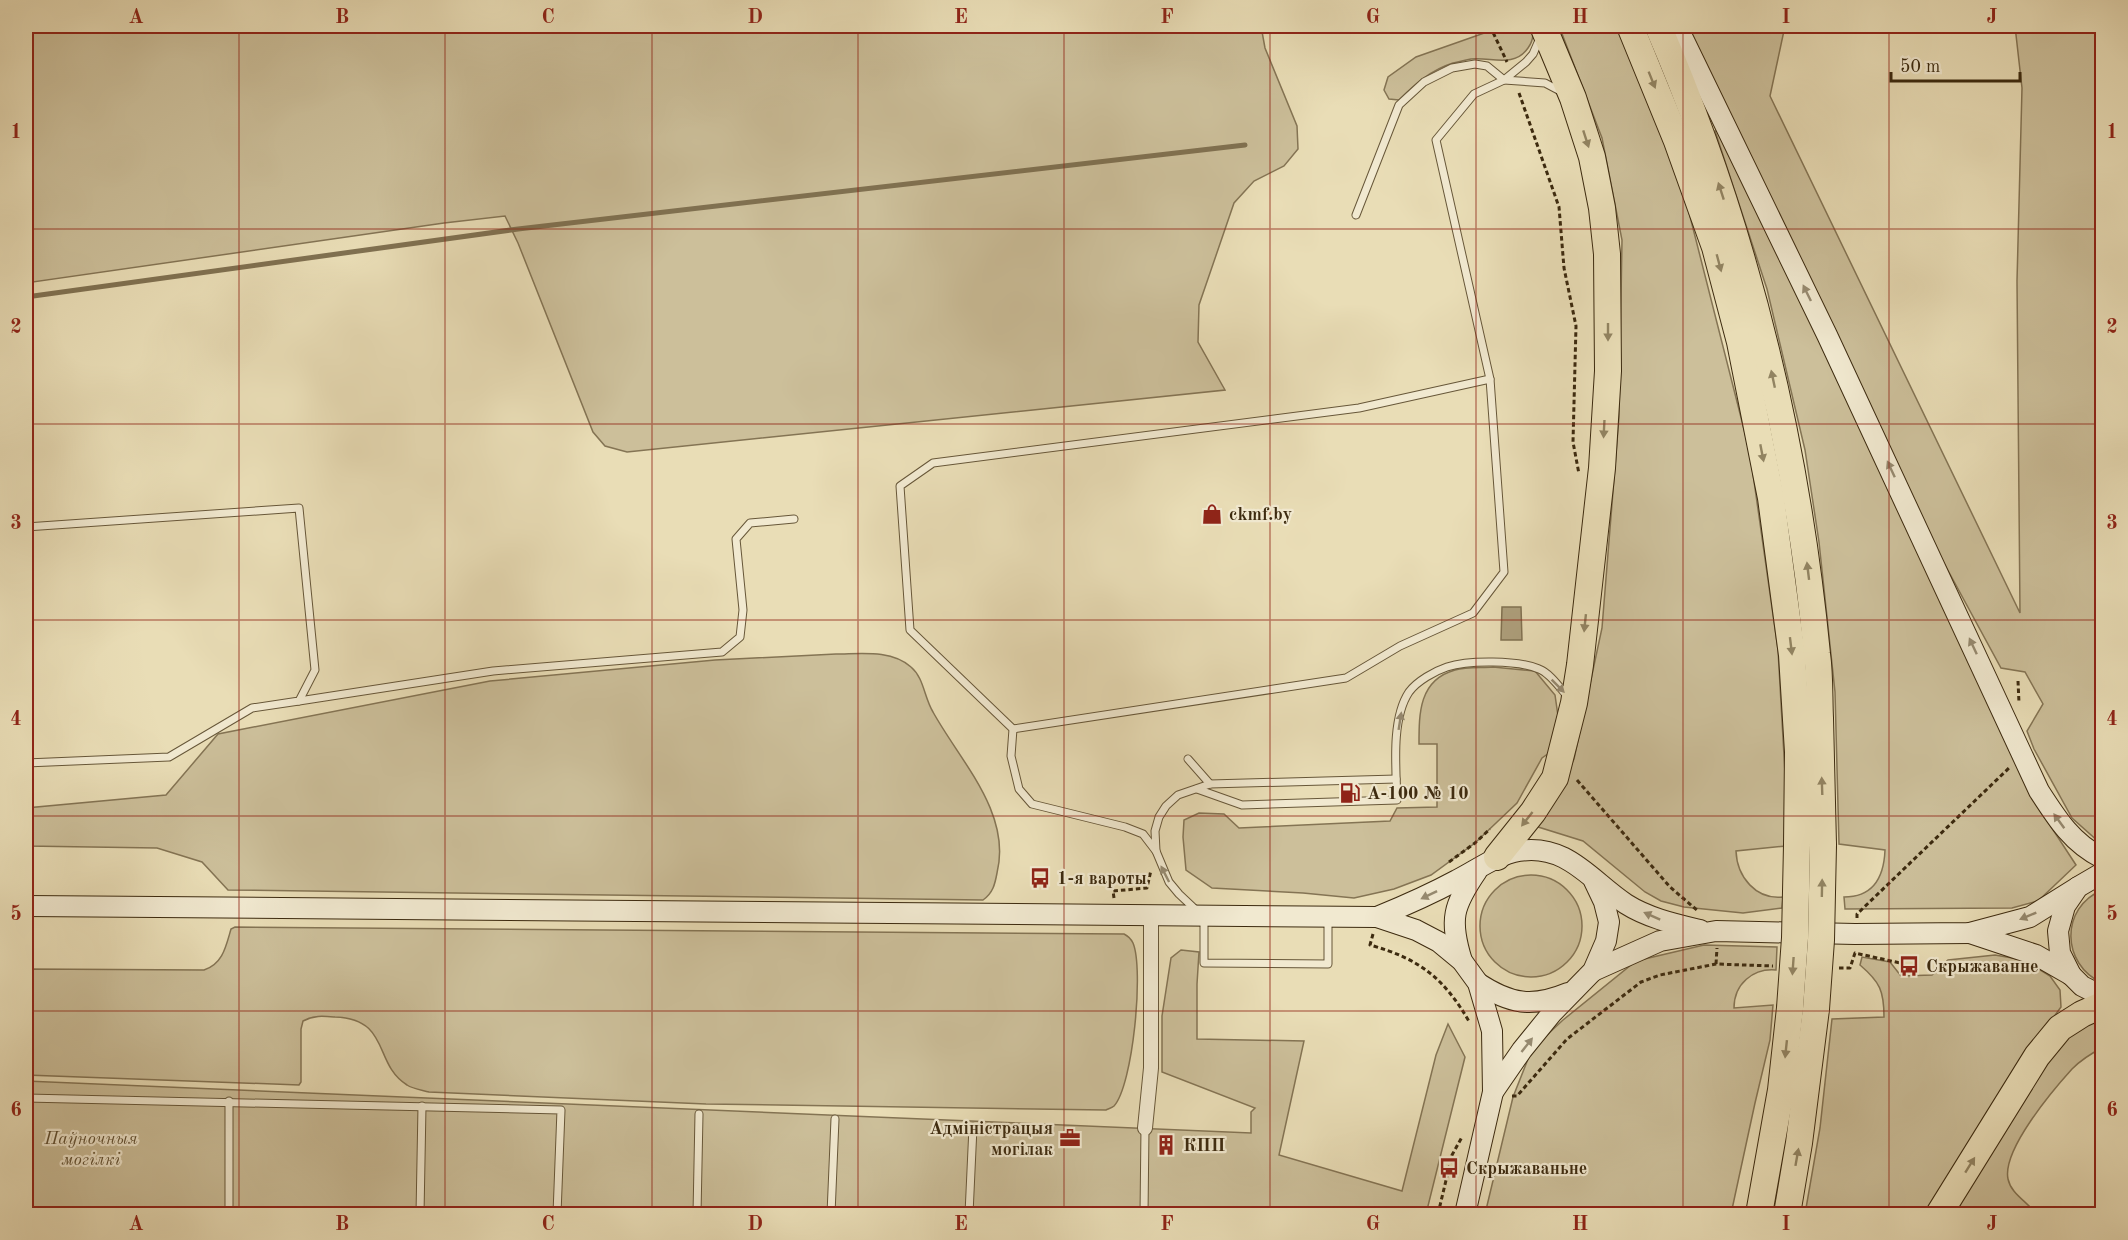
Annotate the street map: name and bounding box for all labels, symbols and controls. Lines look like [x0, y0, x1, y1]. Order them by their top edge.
text: A [128, 8, 144, 28]
text: B [335, 8, 349, 28]
text: C [541, 8, 555, 28]
text: D [747, 8, 763, 28]
text: E [954, 8, 968, 28]
text: F [1160, 8, 1174, 28]
text: G [1366, 8, 1380, 28]
text: H [1572, 8, 1588, 28]
text: I [1782, 8, 1790, 28]
text: J [1987, 8, 1998, 28]
scale bar [1891, 45, 2020, 83]
text: 50 m [1900, 58, 1940, 76]
one-way arrow [1647, 71, 1657, 89]
text: 1 [10, 123, 22, 143]
text: 1 [2106, 123, 2118, 143]
one-way arrow [1582, 130, 1592, 148]
one-way arrow [1716, 182, 1725, 200]
one-way arrow [1714, 254, 1724, 272]
one-way arrow [1803, 285, 1812, 302]
text: 2 [10, 318, 22, 338]
text: 2 [2106, 318, 2118, 338]
one-way arrow [1603, 322, 1613, 341]
one-way arrow [1768, 369, 1777, 388]
one-way arrow [1600, 420, 1609, 439]
one-way arrow [1758, 443, 1767, 462]
one-way arrow [1886, 461, 1895, 478]
shop icon: ckmf.by [1200, 502, 1224, 526]
place label: ckmf.by [1229, 506, 1292, 524]
text: 3 [10, 514, 22, 534]
text: 3 [2106, 514, 2118, 534]
one-way arrow [1803, 561, 1812, 580]
one-way arrow [1580, 614, 1590, 633]
one-way arrow [1786, 636, 1795, 655]
one-way arrow [1968, 637, 1978, 655]
one-way arrow [1550, 678, 1564, 692]
text: 4 [10, 710, 22, 730]
text: 4 [2106, 710, 2118, 730]
one-way arrow [1395, 711, 1404, 730]
one-way arrow [1817, 777, 1826, 796]
fuel station icon: А-100 № 10 [1338, 781, 1362, 805]
place label: А-100 № 10 [1367, 785, 1469, 803]
one-way arrow [1522, 811, 1534, 826]
one-way arrow [2053, 813, 2065, 828]
one-way arrow [1160, 865, 1169, 882]
bus stop icon: 1-я вароты [1028, 866, 1052, 890]
place label: 1-я вароты [1057, 870, 1147, 888]
one-way arrow [1817, 878, 1827, 897]
one-way arrow [1420, 890, 1437, 899]
text: 5 [10, 904, 22, 925]
text: 5 [2106, 904, 2118, 925]
one-way arrow [1643, 911, 1661, 921]
one-way arrow [2018, 912, 2036, 922]
bus stop icon: Скрыжаванне [1897, 954, 1921, 978]
one-way arrow [1788, 957, 1798, 976]
place label: Скрыжаванне [1926, 958, 2039, 976]
one-way arrow [1520, 1037, 1532, 1052]
one-way arrow [1781, 1039, 1791, 1058]
text: 6 [10, 1101, 22, 1121]
text: 6 [2106, 1101, 2118, 1121]
place label: Адміністрацыя могілак [929, 1120, 1054, 1159]
office icon: Адміністрацыя могілак [1058, 1126, 1082, 1150]
park label: Паўночныя могілкі [43, 1130, 138, 1169]
building icon: КПП [1154, 1133, 1178, 1157]
place label: КПП [1183, 1137, 1225, 1155]
one-way arrow [1793, 1147, 1802, 1166]
bus stop icon: Скрыжаваньне [1437, 1156, 1461, 1180]
one-way arrow [1964, 1157, 1975, 1173]
place label: Скрыжаваньне [1466, 1160, 1587, 1178]
text: A [128, 1215, 144, 1235]
text: B [335, 1215, 349, 1235]
text: C [541, 1215, 555, 1235]
text: D [747, 1215, 763, 1235]
text: E [954, 1215, 968, 1235]
text: F [1160, 1215, 1174, 1235]
text: G [1366, 1215, 1380, 1235]
text: H [1572, 1215, 1588, 1235]
text: I [1782, 1215, 1790, 1235]
text: J [1987, 1215, 1998, 1235]

